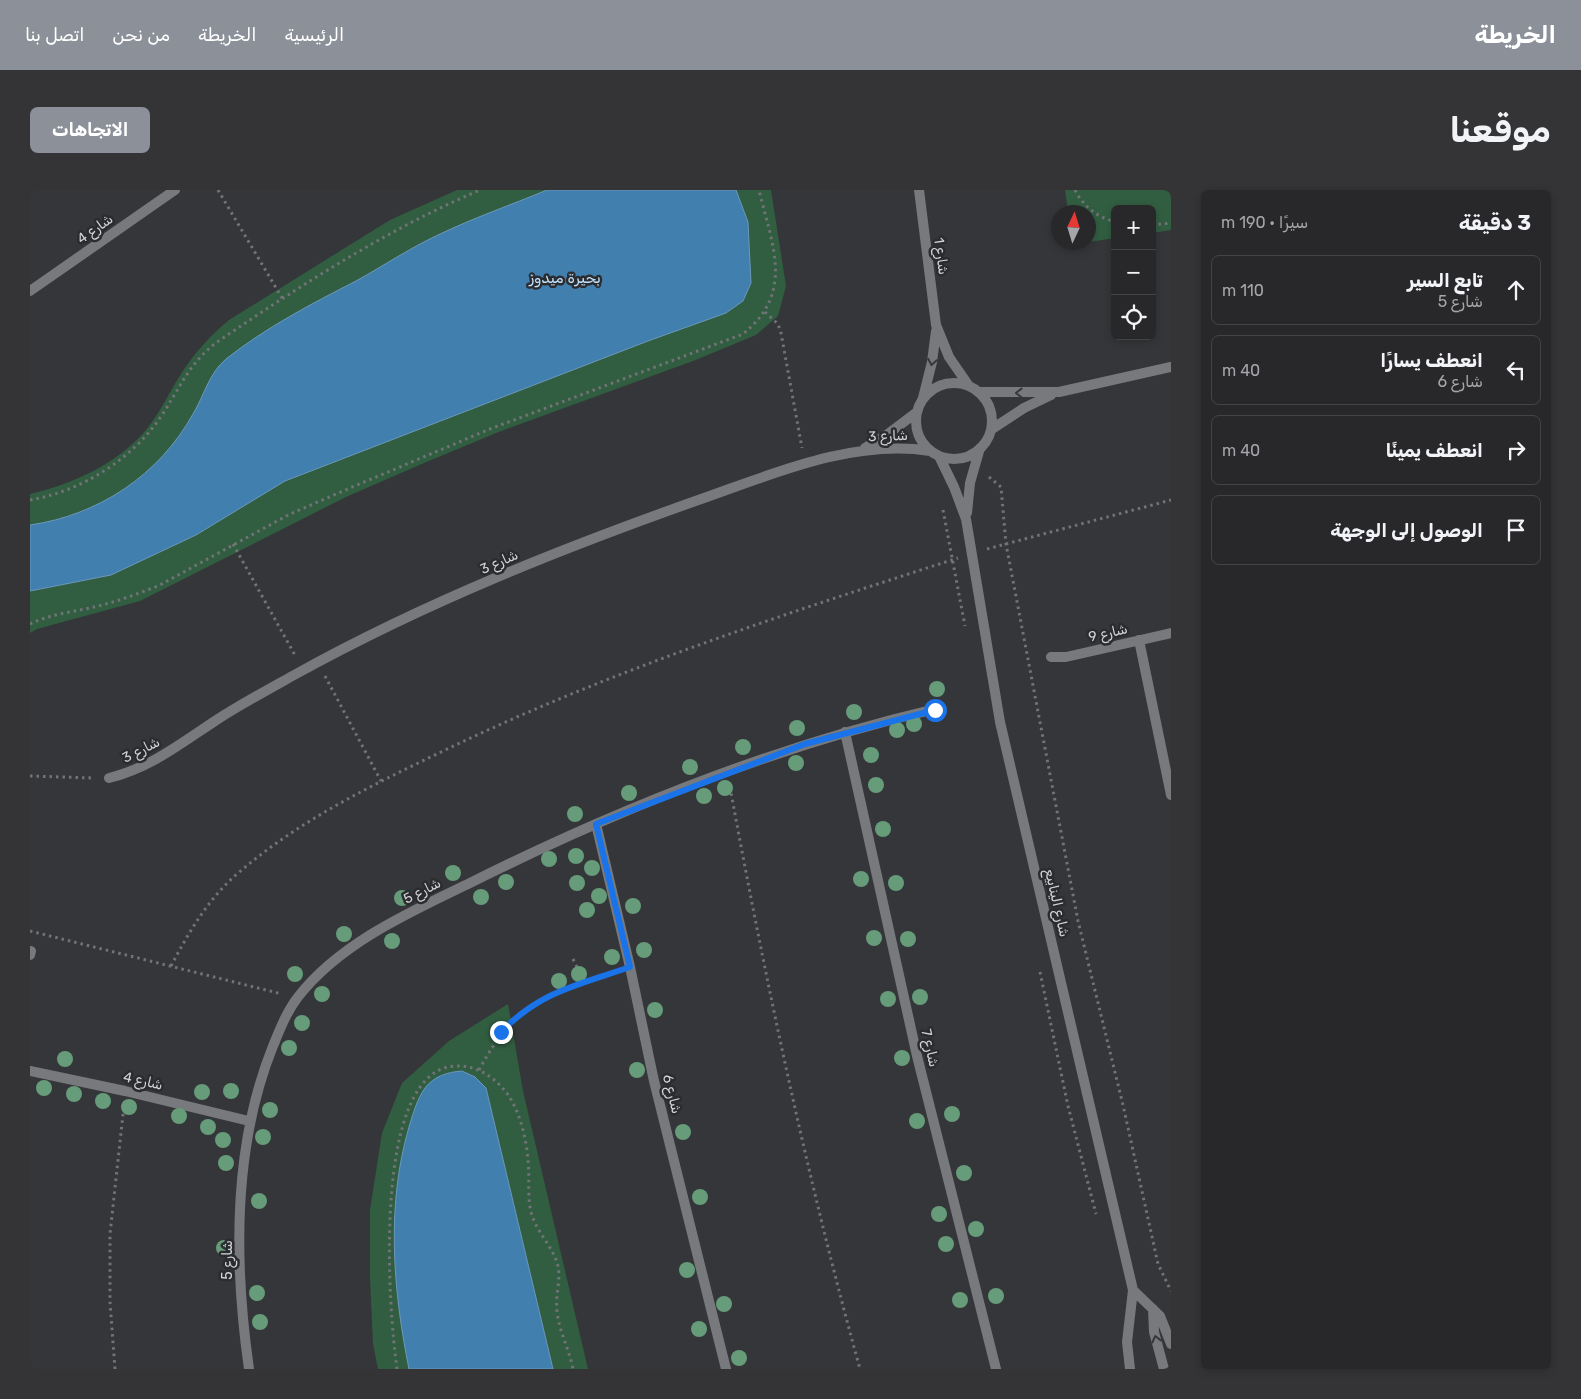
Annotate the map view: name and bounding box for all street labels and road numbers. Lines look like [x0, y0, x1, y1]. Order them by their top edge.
street label: شارع 4 [74, 211, 117, 249]
street label: شارع 1 [928, 236, 952, 276]
street label: شارع 3 [868, 427, 908, 447]
street label: شارع 3 [477, 546, 521, 580]
street label: شارع 9 [1087, 620, 1130, 648]
street label: شارع 3 [119, 733, 163, 768]
street label: شارع الينابيع [1039, 867, 1073, 939]
street label: شارع 5 [400, 874, 444, 909]
street label: شارع 7 [915, 1027, 943, 1069]
street label: شارع 4 [121, 1068, 164, 1096]
street label: شارع 6 [657, 1073, 685, 1116]
street label: شارع 5 [219, 1240, 238, 1280]

